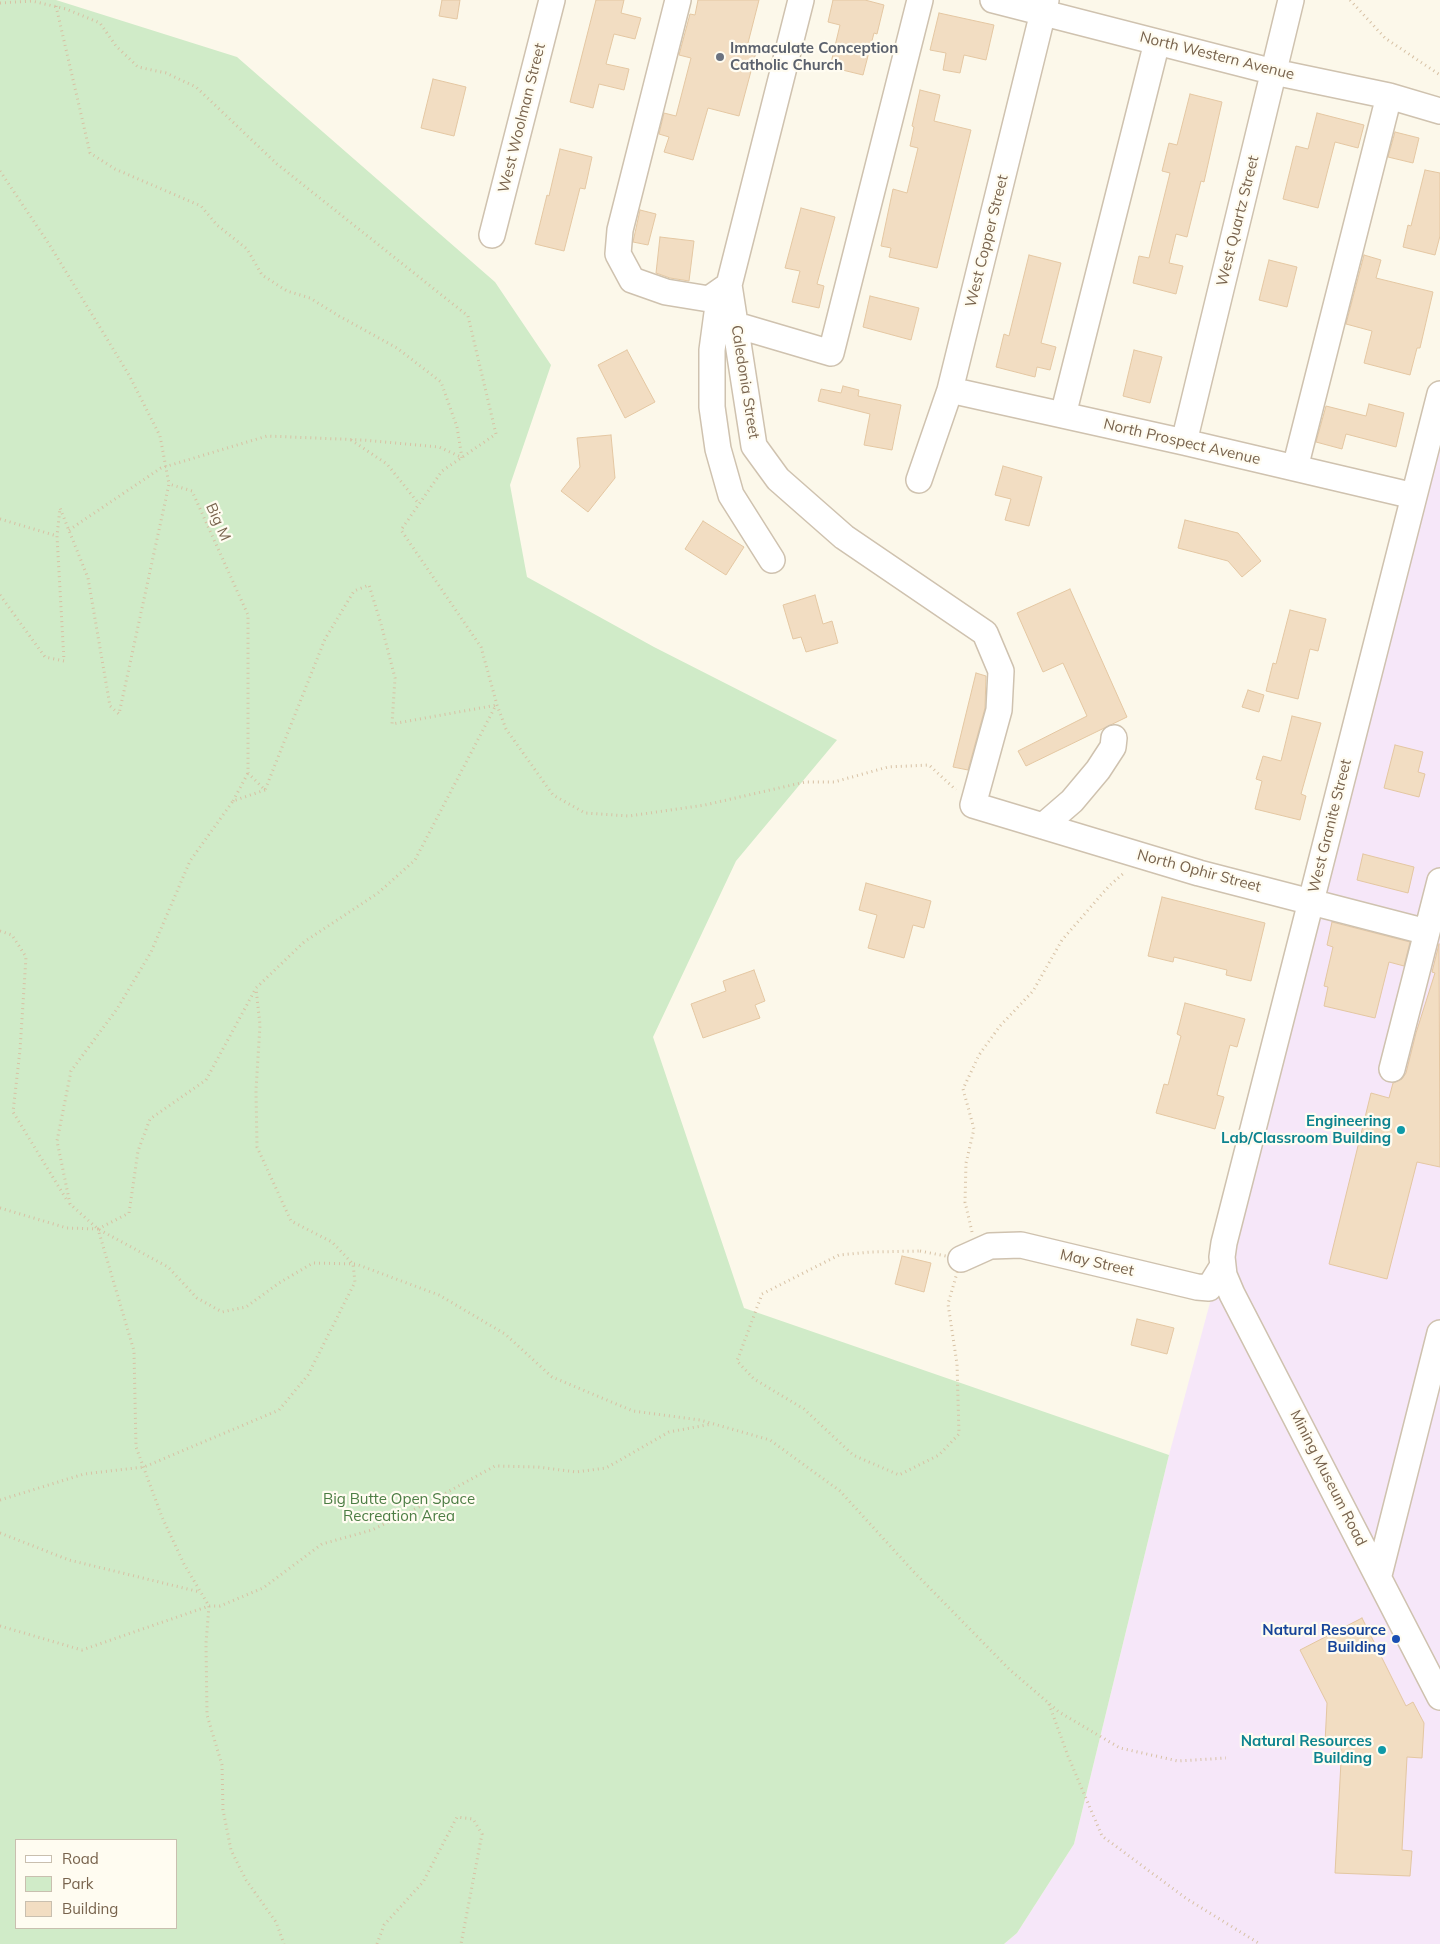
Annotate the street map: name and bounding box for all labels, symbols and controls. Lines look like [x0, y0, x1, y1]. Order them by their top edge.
street label: North Western Avenue [1138, 28, 1296, 84]
place label: Immaculate Conception Catholic Church [730, 39, 898, 74]
street label: West Woolman Street [495, 41, 549, 195]
marker: Immaculate Conception Catholic Church [714, 51, 726, 63]
street label: West Quartz Street [1213, 154, 1263, 288]
street label: West Copper Street [962, 173, 1012, 309]
street label: Caledonia Street [727, 324, 763, 440]
street label: North Prospect Avenue [1102, 415, 1262, 469]
street label: Big M [202, 500, 234, 544]
street label: West Granite Street [1305, 757, 1355, 895]
street label: North Ophir Street [1135, 846, 1263, 896]
place label: Engineering Lab/Classroom Building [1221, 1112, 1391, 1147]
marker: Engineering Lab/Classroom Building [1395, 1124, 1407, 1136]
street label: May Street [1058, 1246, 1136, 1280]
street label: Mining Museum Road [1286, 1407, 1370, 1549]
park label: Big Butte Open Space Recreation Area [323, 1490, 475, 1525]
place label: Natural Resource Building [1262, 1621, 1386, 1656]
marker: Natural Resource Building [1390, 1633, 1402, 1645]
place label: Natural Resources Building [1241, 1732, 1372, 1767]
marker: Natural Resources Building [1376, 1744, 1388, 1756]
legend [15, 1839, 178, 1929]
text: Road [62, 1849, 99, 1868]
text: Park [62, 1874, 94, 1893]
text: Building [62, 1899, 118, 1918]

